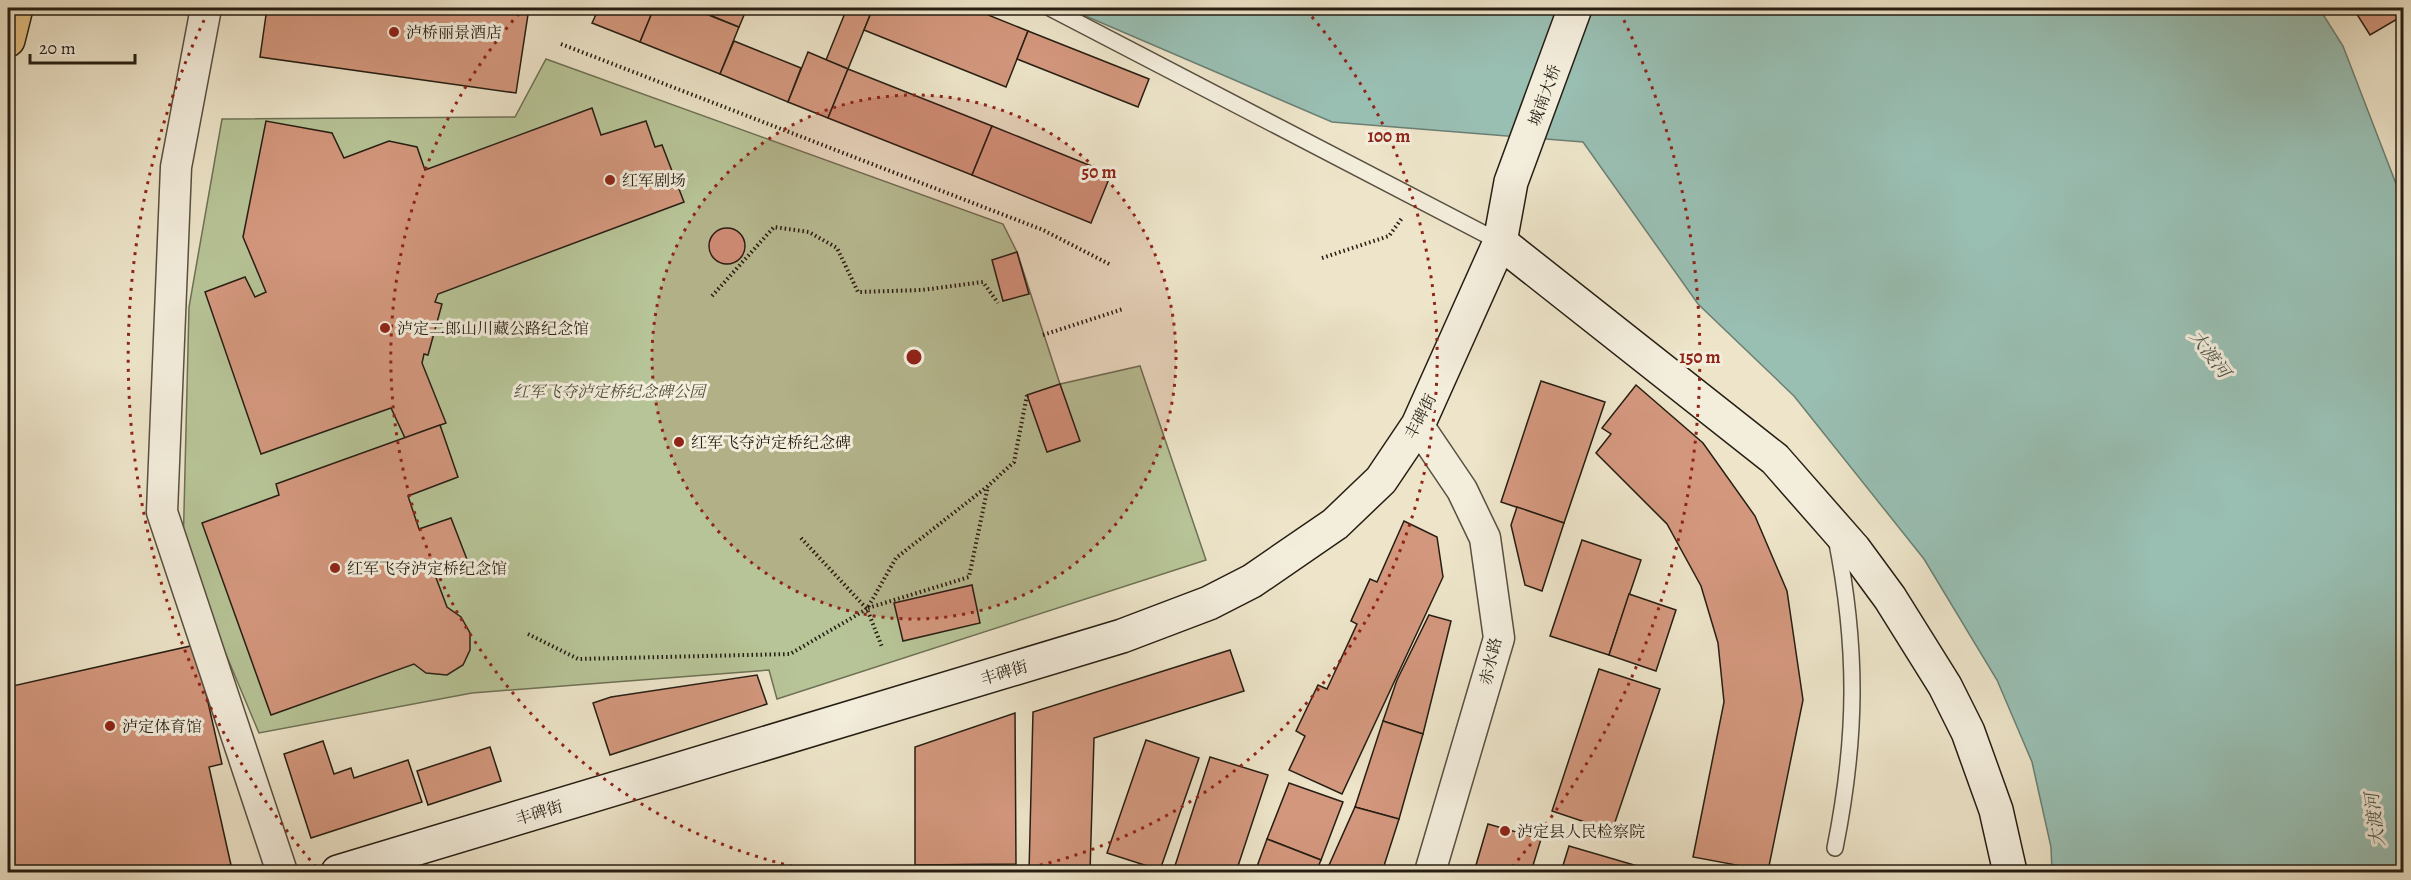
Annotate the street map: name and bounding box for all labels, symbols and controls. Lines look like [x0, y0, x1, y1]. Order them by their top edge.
place label: 泸桥丽景酒店 [406, 22, 502, 44]
marker: 泸桥丽景酒店 [387, 25, 401, 39]
scale bar [30, 27, 135, 65]
text: 20 m [39, 36, 76, 60]
street label: 城南大桥 [1524, 62, 1566, 129]
text: 100 m [1368, 124, 1410, 148]
text: 50 m [1082, 160, 1116, 184]
place label: 红军剧场 [622, 170, 686, 192]
marker: 红军剧场 [603, 173, 617, 187]
place label: 泸定二郎山川藏公路纪念馆 [397, 318, 589, 340]
marker: 泸定二郎山川藏公路纪念馆 [378, 321, 392, 335]
water label: 大渡河 [2184, 325, 2238, 385]
text: 150 m [1679, 345, 1721, 369]
centre of rings [904, 347, 924, 367]
park label: 红军飞夺泸定桥纪念碑公园 [513, 381, 708, 403]
street label: 丰碑街 [1400, 390, 1442, 443]
place label: 红军飞夺泸定桥纪念碑 [691, 432, 851, 454]
marker: 红军飞夺泸定桥纪念碑 [672, 435, 686, 449]
place label: 红军飞夺泸定桥纪念馆 [347, 558, 507, 580]
marker: 红军飞夺泸定桥纪念馆 [328, 561, 342, 575]
street label: 赤水路 [1475, 635, 1507, 687]
street label: 丰碑街 [978, 655, 1030, 690]
place label: 泸定体育馆 [122, 716, 202, 738]
marker: 泸定体育馆 [103, 719, 117, 733]
water label: 大渡河 [2359, 789, 2390, 848]
street label: 丰碑街 [513, 795, 565, 830]
place label: 泸定县人民检察院 [1517, 821, 1645, 843]
marker: 泸定县人民检察院 [1498, 824, 1512, 838]

